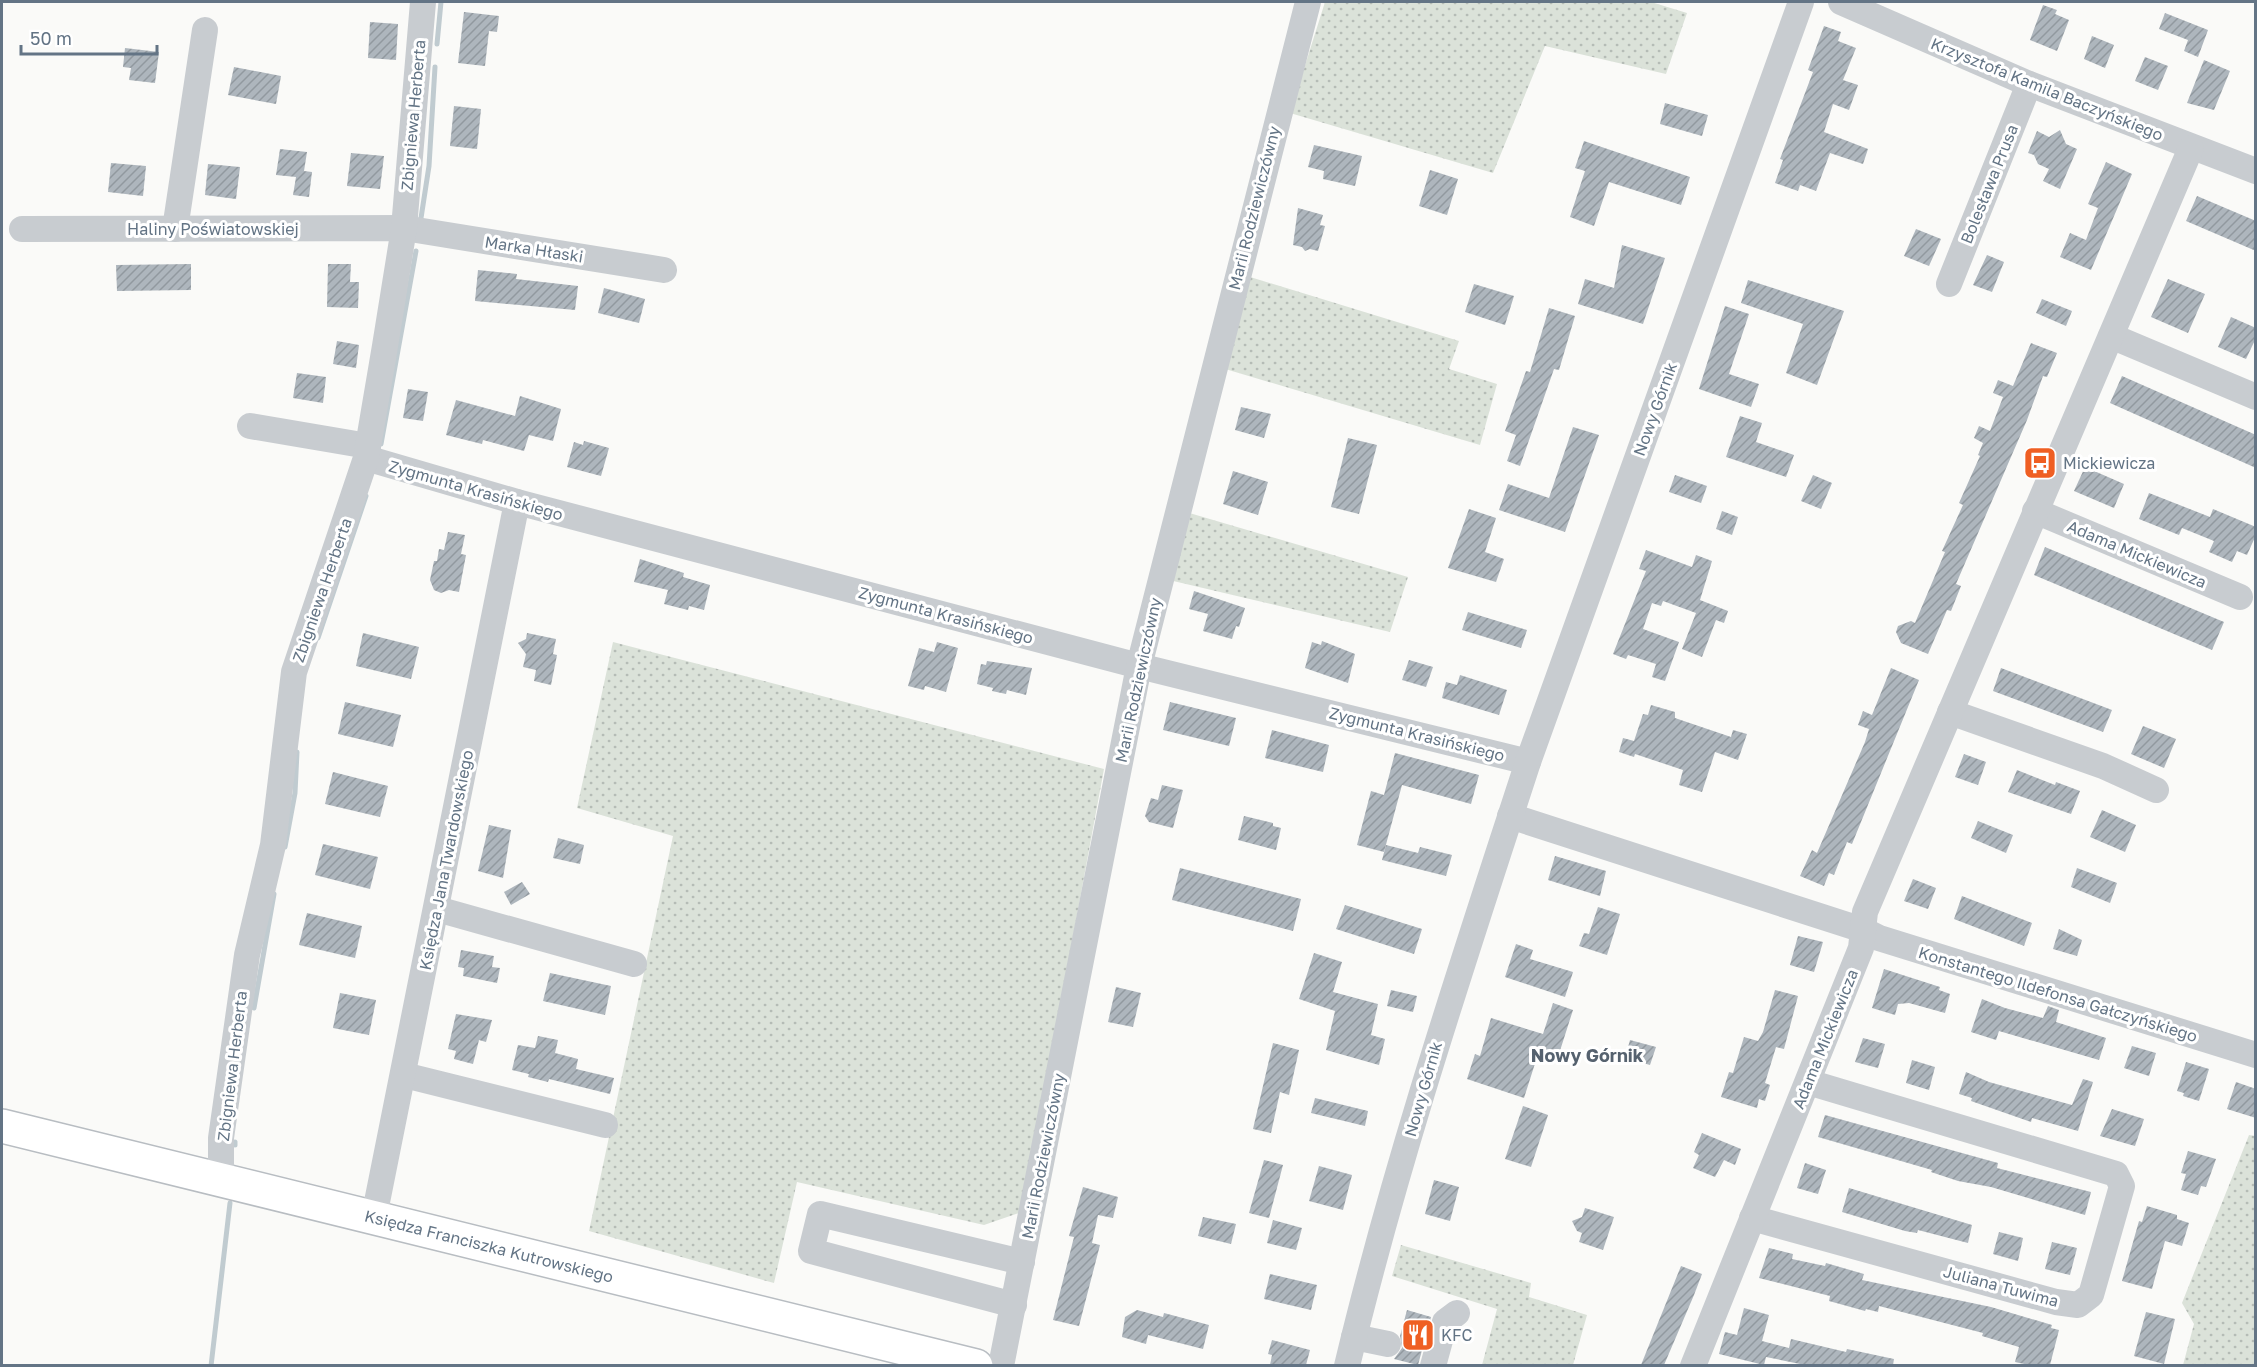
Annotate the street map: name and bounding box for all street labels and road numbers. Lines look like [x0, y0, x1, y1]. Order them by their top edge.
street label: Krzysztofa Kamila Baczyńskiego [1928, 33, 2166, 145]
street label: Zbigniewa Herberta [396, 39, 430, 191]
street label: Bolesława Prusa [1956, 121, 2022, 247]
street label: Marii Rodziewiczówny [1224, 124, 1284, 292]
street label: Haliny Poświatowskiej [127, 219, 299, 239]
street label: Marka Hłaski [483, 231, 585, 267]
street label: Nowy Górnik [1629, 359, 1681, 459]
street label: Zygmunta Krasińskiego [387, 456, 565, 524]
street label: Zbigniewa Herberta [288, 515, 356, 665]
street label: Adama Mickiewicza [2065, 516, 2209, 592]
street label: Zygmunta Krasińskiego [856, 582, 1036, 648]
street label: Marii Rodziewiczówny [1111, 596, 1165, 764]
street label: Zygmunta Krasińskiego [1327, 703, 1507, 765]
street label: Księdza Jana Twardowskiego [415, 748, 477, 972]
street label: Konstantego Ildefonsa Gałczyńskiego [1916, 942, 2200, 1046]
street label: Adama Mickiewicza [1788, 966, 1862, 1112]
street label: Zbigniewa Herberta [213, 990, 251, 1142]
street label: Nowy Górnik [1400, 1039, 1446, 1139]
street label: Marii Rodziewiczówny [1017, 1071, 1069, 1241]
street label: Księdza Franciszka Kutrowskiego [362, 1205, 616, 1287]
street label: Juliana Tuwima [1941, 1261, 2061, 1311]

